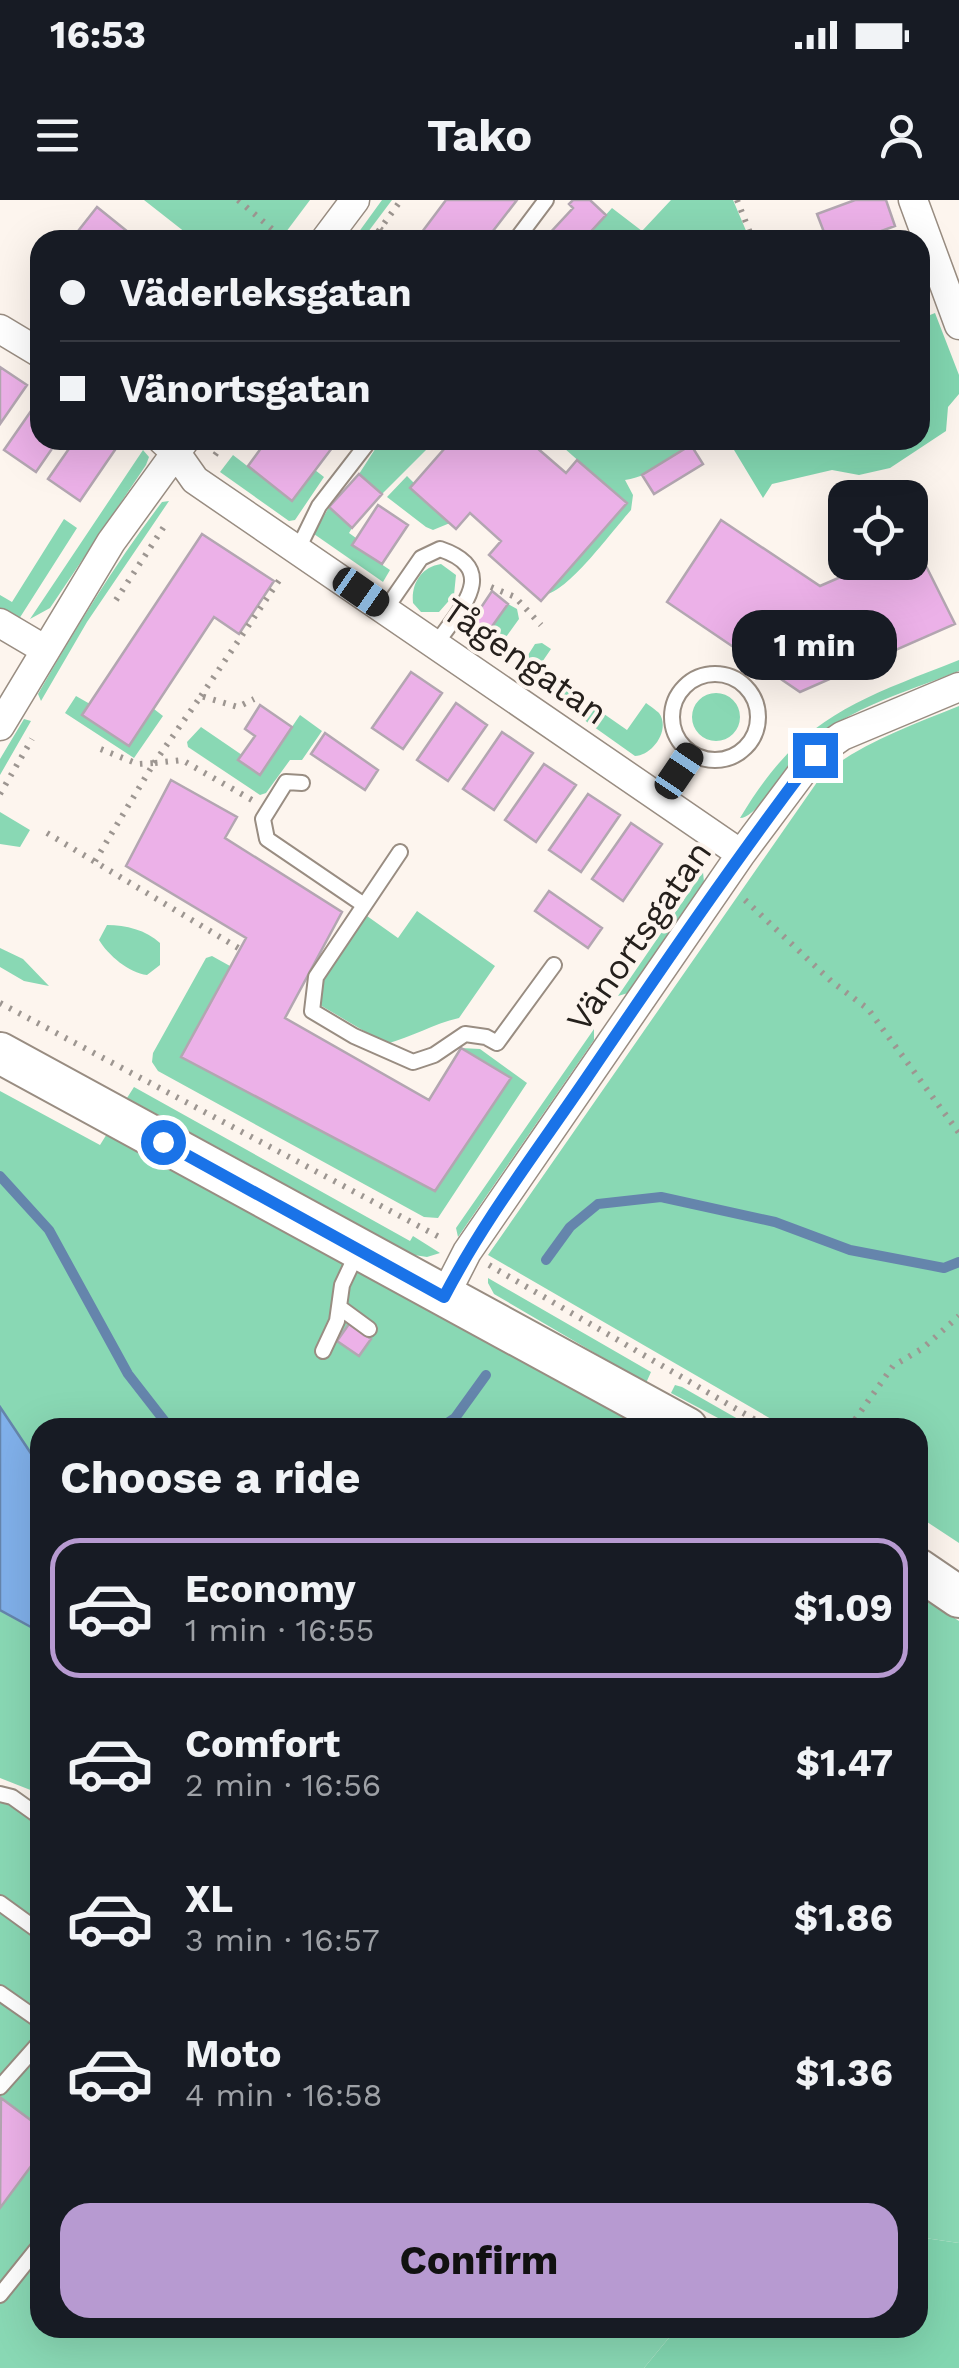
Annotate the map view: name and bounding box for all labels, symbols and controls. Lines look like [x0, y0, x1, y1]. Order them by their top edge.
text: 16:53 [50, 13, 146, 57]
icon: menu [30, 108, 85, 163]
icon: person [874, 108, 929, 163]
text: Tako [427, 109, 532, 162]
text: Väderleksgatan [120, 271, 412, 315]
text: Vänortsgatan [120, 367, 370, 411]
map controls [828, 480, 928, 580]
button: locate [828, 480, 928, 580]
car [328, 563, 394, 621]
street label: Tågengatan [434, 589, 616, 733]
callout: 1 min [732, 610, 898, 680]
text: 1 min [773, 626, 856, 664]
route end [793, 733, 838, 778]
car [650, 738, 708, 804]
street label: Vänortsgatan [558, 833, 720, 1039]
route start [141, 1120, 186, 1165]
text: Choose a ride [60, 1451, 360, 1504]
icon: car [65, 1563, 155, 1653]
text: Economy [185, 1567, 356, 1611]
text: $1.09 [794, 1586, 893, 1630]
text: 1 min · 16:55 [185, 1611, 374, 1649]
icon: car [65, 1718, 155, 1808]
text: Comfort [185, 1722, 340, 1766]
text: $1.47 [796, 1741, 893, 1785]
text: 2 min · 16:56 [185, 1766, 381, 1804]
icon: car [65, 1873, 155, 1963]
text: XL [185, 1877, 233, 1921]
text: $1.86 [794, 1896, 893, 1940]
text: 3 min · 16:57 [185, 1921, 380, 1959]
icon: car [65, 2028, 155, 2118]
text: Moto [185, 2032, 281, 2076]
text: $1.36 [795, 2051, 893, 2095]
text: 4 min · 16:58 [185, 2076, 382, 2114]
button: Confirm [60, 2203, 898, 2318]

